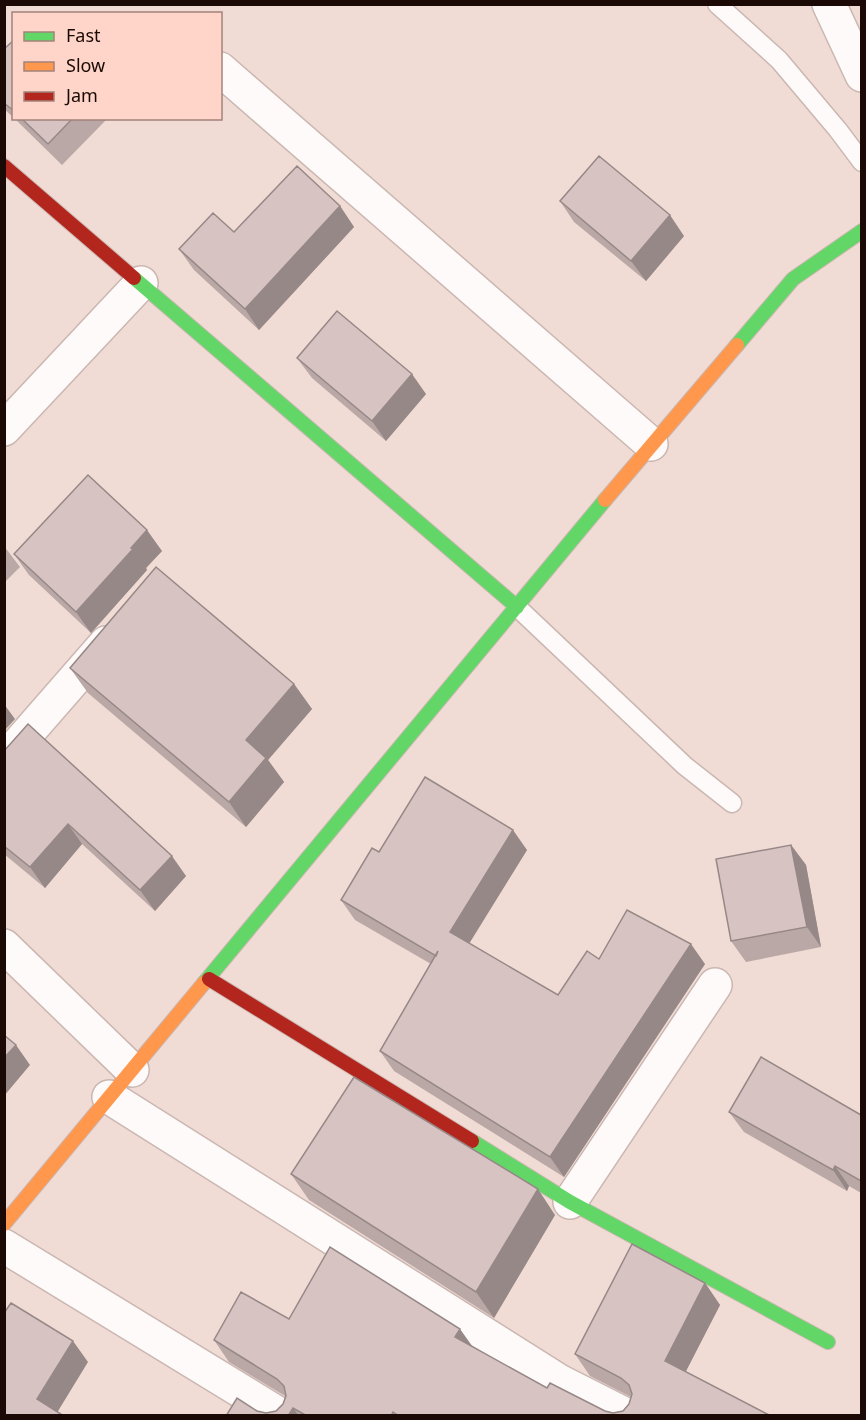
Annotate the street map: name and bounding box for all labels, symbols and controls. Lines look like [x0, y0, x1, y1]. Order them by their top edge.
legend [12, 12, 222, 120]
text: Fast [66, 23, 101, 47]
text: Slow [66, 53, 105, 77]
text: Jam [64, 83, 98, 107]

